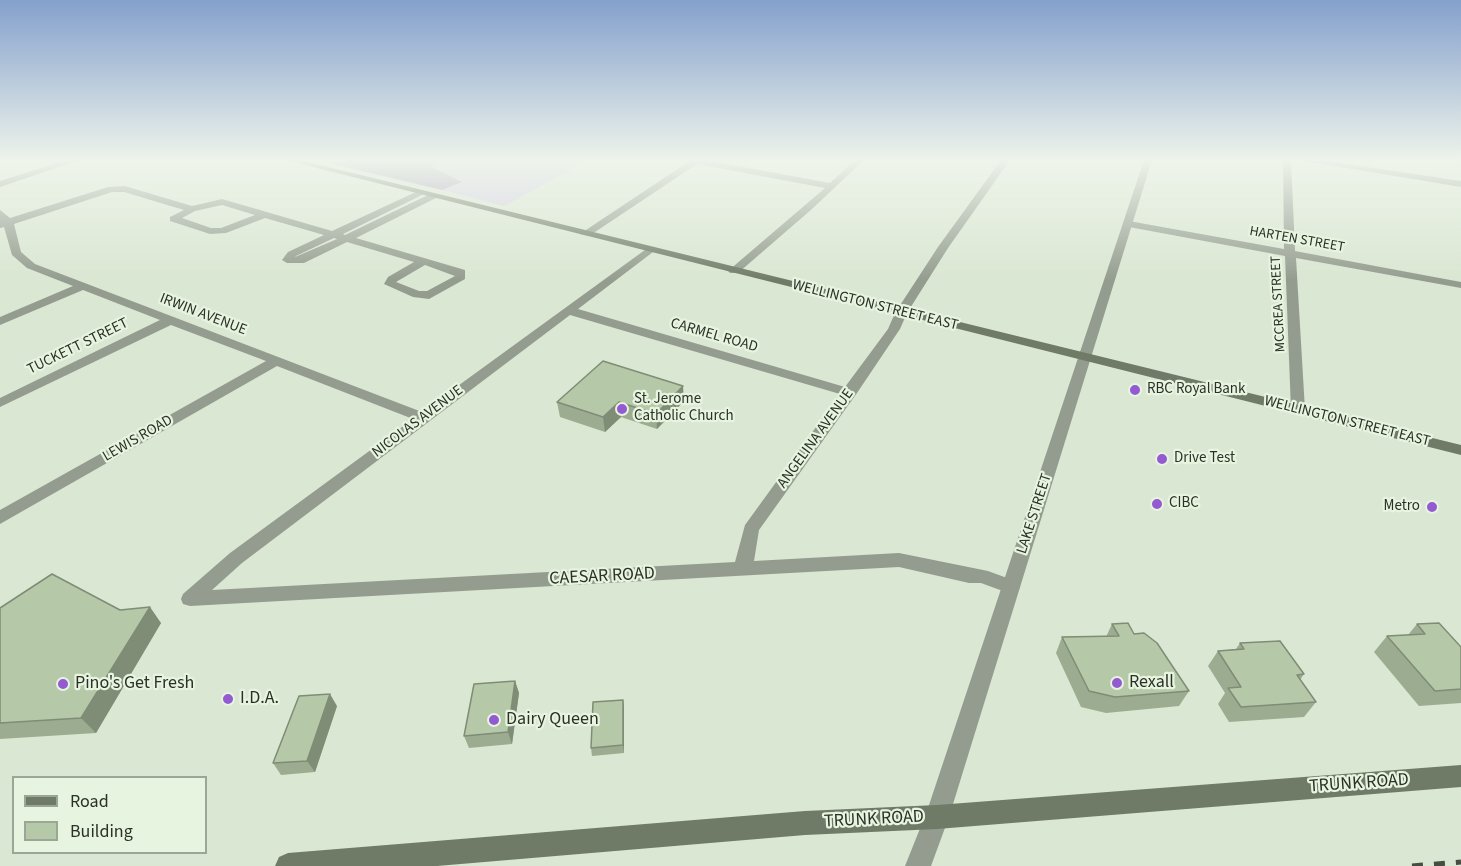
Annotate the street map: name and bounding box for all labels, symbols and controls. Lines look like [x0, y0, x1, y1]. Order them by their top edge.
street label: HARTEN STREET [1248, 223, 1346, 257]
street label: MCCREA STREET [1268, 255, 1290, 353]
street label: WELLINGTON STREET EAST [790, 277, 960, 335]
street label: IRWIN AVENUE [157, 290, 249, 340]
street label: TUCKETT STREET [25, 315, 131, 379]
street label: CARMEL ROAD [668, 315, 760, 357]
place label: RBC Royal Bank [1147, 381, 1245, 399]
street label: NICOLAS AVENUE [369, 382, 467, 462]
marker: RBC Royal Bank [1128, 383, 1142, 397]
street label: ANGELINA AVENUE [774, 386, 858, 492]
place label: St. Jerome Catholic Church [634, 391, 734, 426]
street label: WELLINGTON STREET EAST [1262, 393, 1432, 451]
marker: St. Jerome Catholic Church [615, 402, 629, 416]
street label: LEWIS ROAD [100, 412, 176, 466]
place label: Drive Test [1174, 450, 1235, 468]
marker: Drive Test [1155, 452, 1169, 466]
street label: LAKE STREET [1014, 472, 1056, 556]
place label: CIBC [1169, 495, 1199, 513]
marker: CIBC [1150, 497, 1164, 511]
place label: Metro [1384, 498, 1420, 516]
marker: Metro [1425, 500, 1439, 514]
street label: CAESAR ROAD [549, 563, 655, 591]
place label: Rexall [1129, 672, 1174, 694]
place label: Pino's Get Fresh [75, 673, 194, 695]
marker: Rexall [1110, 676, 1124, 690]
marker: Pino's Get Fresh [56, 677, 70, 691]
place label: I.D.A. [240, 688, 279, 710]
marker: I.D.A. [221, 692, 235, 706]
place label: Dairy Queen [506, 709, 599, 731]
marker: Dairy Queen [487, 713, 501, 727]
street label: TRUNK ROAD [1308, 770, 1410, 798]
legend [12, 776, 207, 854]
text: Road [70, 789, 109, 814]
street label: TRUNK ROAD [823, 807, 925, 833]
text: Building [70, 819, 133, 844]

